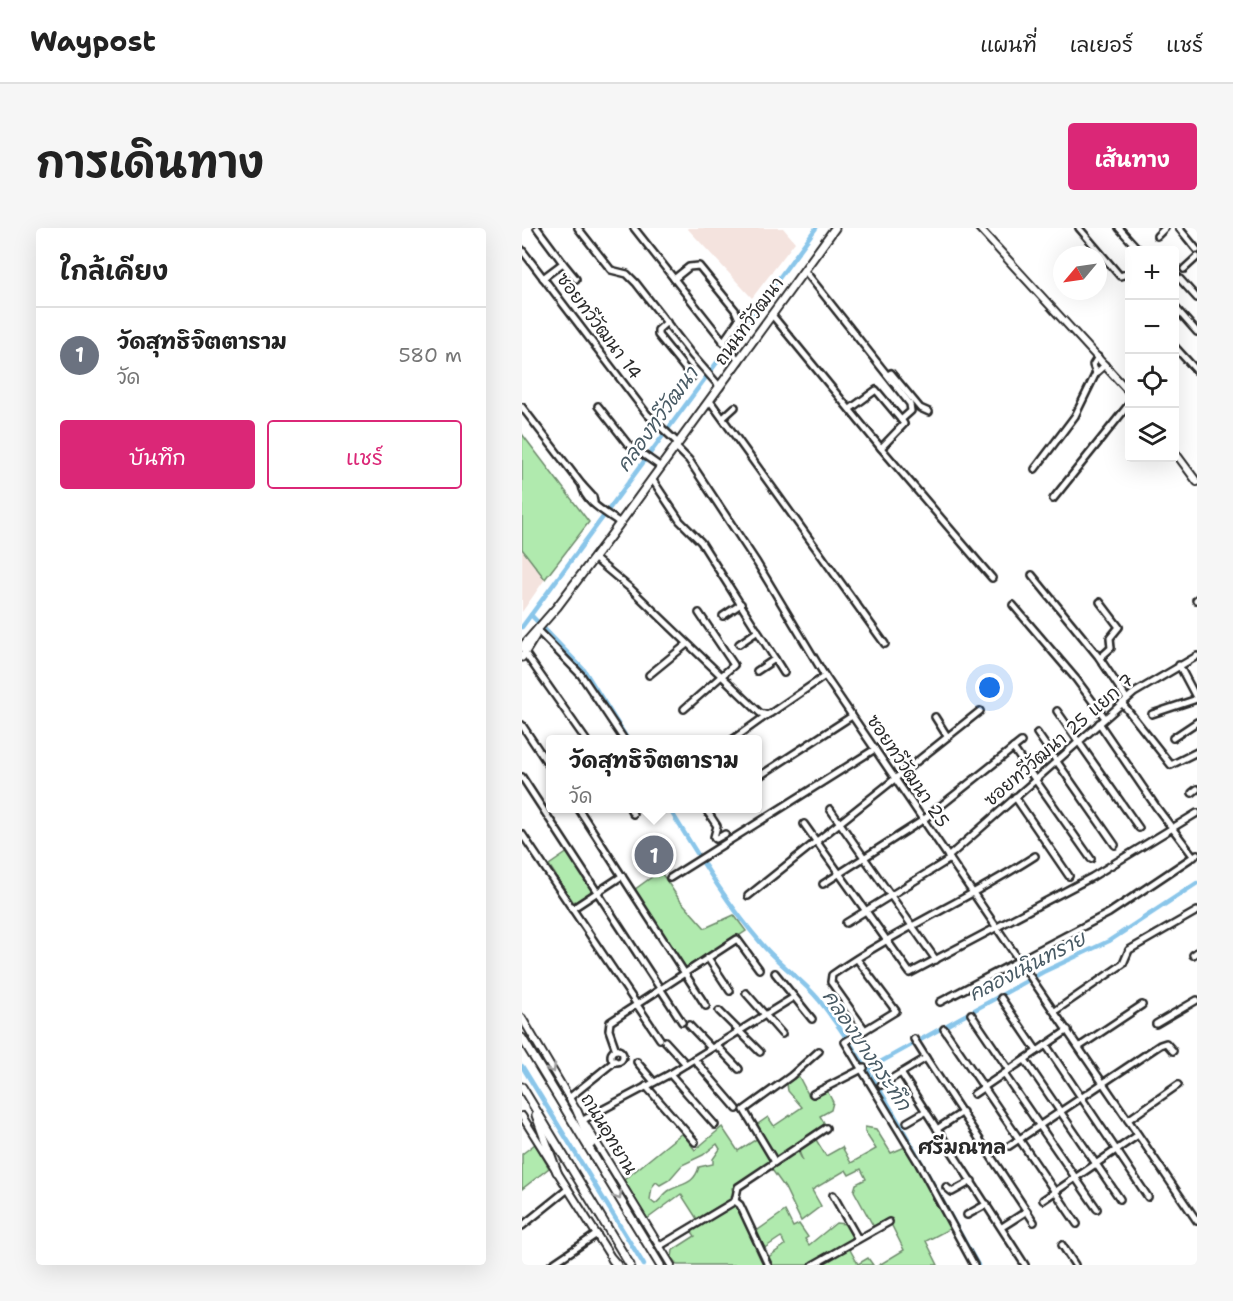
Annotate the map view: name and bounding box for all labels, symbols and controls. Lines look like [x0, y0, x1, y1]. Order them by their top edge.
text: Waypost [30, 22, 156, 60]
text: แผนที่ [980, 31, 1037, 59]
text: เลเยอร์ [1070, 31, 1133, 59]
text: แชร์ [1166, 31, 1203, 59]
button: เส้นทาง [1068, 123, 1197, 190]
text: การเดินทาง [36, 134, 264, 190]
north arrow [1053, 246, 1107, 300]
map controls [1125, 246, 1179, 462]
button: + [1125, 246, 1179, 300]
text: ใกล้เคียง [60, 253, 168, 288]
street label: ซอยทวีวัฒนา 14 [551, 268, 647, 384]
street label: ถนนทวีวัฒนา [709, 272, 789, 370]
button: − [1125, 300, 1179, 354]
text: วัดสุทธิจิตตาราม [117, 327, 287, 356]
text: 1 [75, 342, 84, 368]
text: 580 m [399, 342, 462, 368]
button: locate [1125, 354, 1179, 408]
water label: คลองทวีวัฒนา [610, 360, 705, 477]
text: วัด [117, 364, 140, 390]
button: layers [1125, 408, 1179, 462]
button: บันทึก [60, 420, 255, 489]
button: แชร์ [267, 420, 462, 489]
street label: ซอยทวีวัฒนา 25 แยก 7 [979, 668, 1139, 812]
your location [975, 673, 1004, 702]
street label: ซอยทวีวัฒนา 25 [861, 710, 955, 832]
popup [546, 735, 762, 813]
text: วัดสุทธิจิตตาราม [569, 746, 739, 775]
text: วัด [569, 783, 592, 809]
pin: 1 [634, 832, 674, 878]
water label: คลองเนินทราย [964, 925, 1091, 1007]
water label: คลองบางกระทึก [817, 985, 918, 1116]
one-way arrow [544, 1062, 556, 1073]
street label: ถนนอุทยาน [574, 1089, 643, 1180]
district label: ศรีมณฑล [918, 1134, 1006, 1160]
one-way arrow [611, 1190, 623, 1200]

